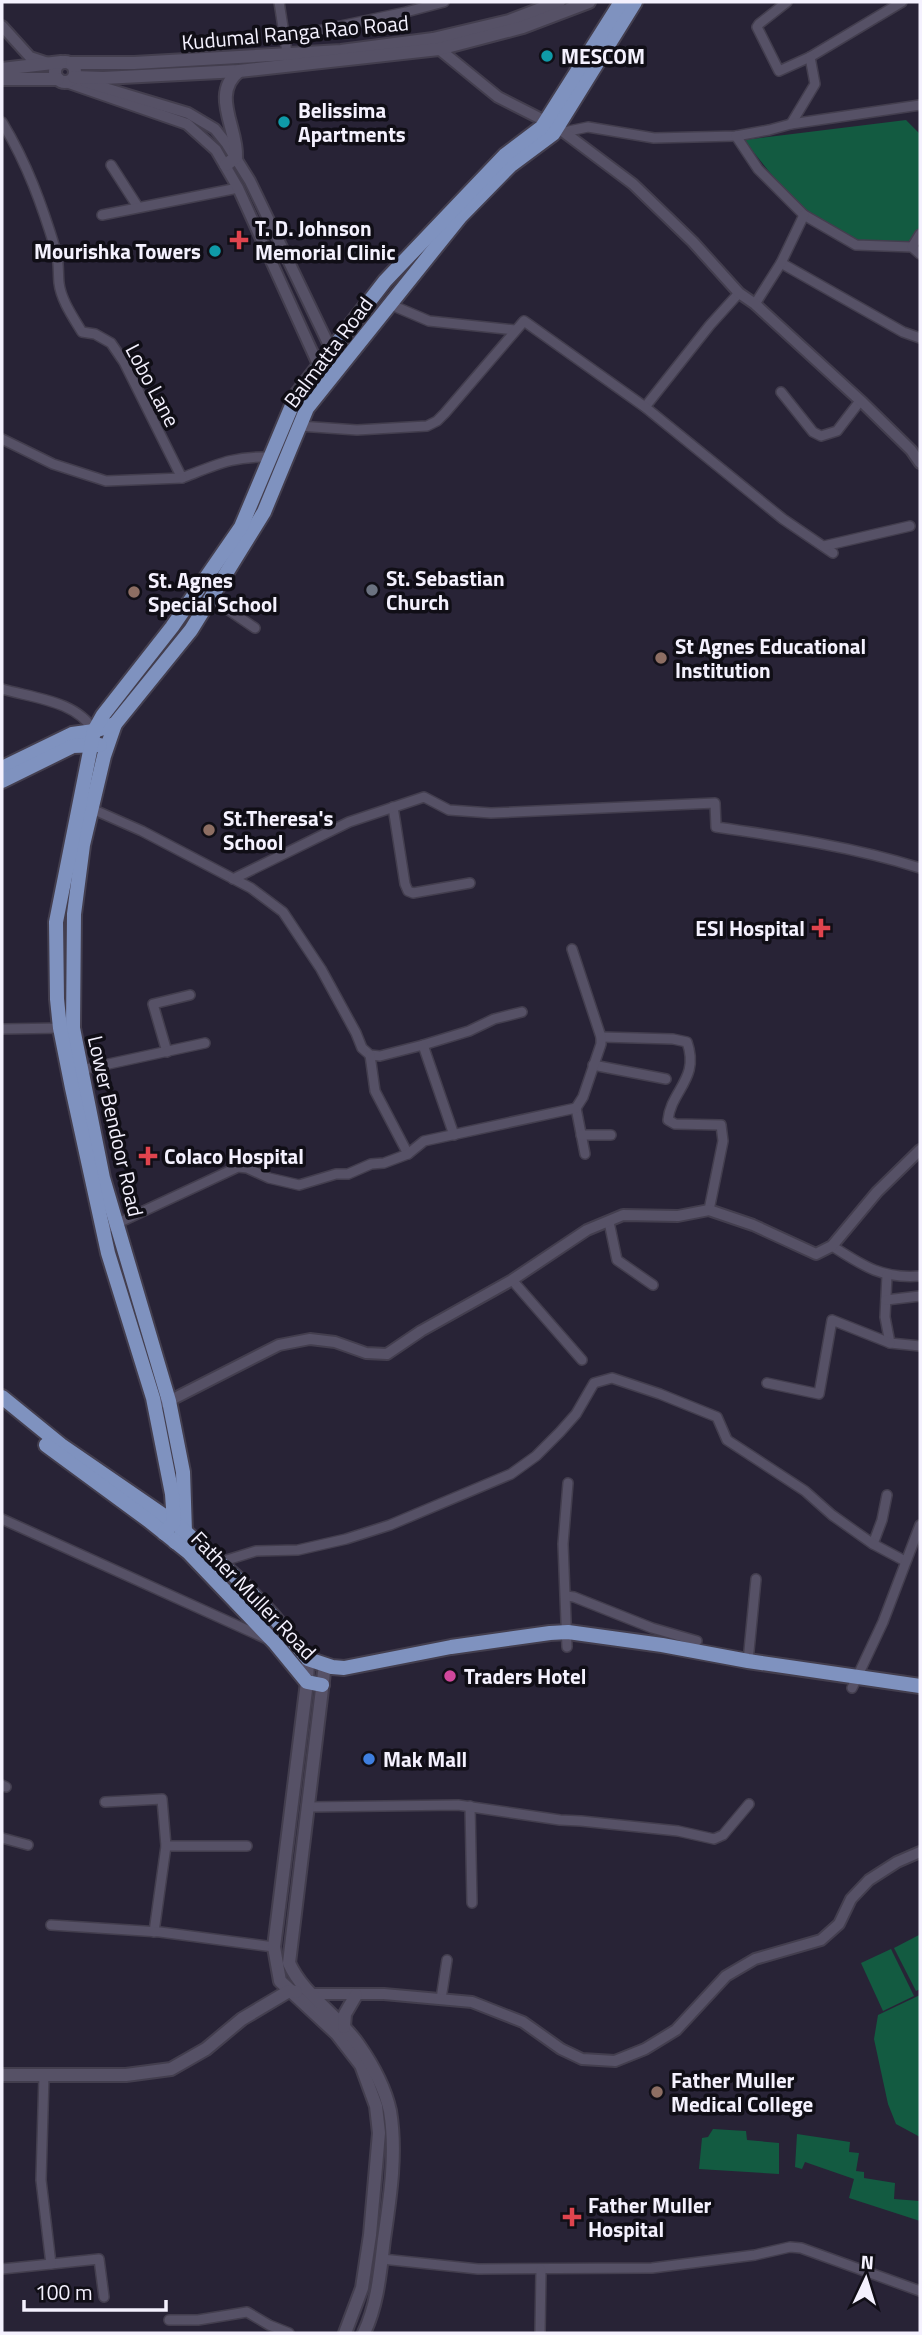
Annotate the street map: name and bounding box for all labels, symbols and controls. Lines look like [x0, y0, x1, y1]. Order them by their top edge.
street label: Kudumal Ranga Rao Road [180, 6, 410, 58]
place label: MESCOM [561, 40, 645, 72]
marker: MESCOM [539, 48, 555, 64]
place label: Belissima Apartments [298, 94, 406, 150]
marker: Belissima Apartments [276, 114, 292, 130]
place label: T. D. Johnson Memorial Clinic [255, 212, 396, 268]
marker: T. D. Johnson Memorial Clinic [229, 230, 249, 250]
place label: Mourishka Towers [34, 235, 201, 267]
marker: Mourishka Towers [207, 243, 223, 259]
street label: Balmatta Road [276, 290, 380, 414]
street label: Lobo Lane [118, 338, 188, 432]
place label: St. Sebastian Church [386, 562, 505, 618]
place label: St. Agnes Special School [148, 564, 278, 620]
marker: St. Sebastian Church [364, 582, 380, 598]
marker: St. Agnes Special School [126, 584, 142, 600]
place label: St Agnes Educational Institution [675, 630, 866, 686]
marker: St Agnes Educational Institution [653, 650, 669, 666]
place label: St.Theresa's School [223, 802, 334, 858]
marker: St.Theresa's School [201, 822, 217, 838]
place label: ESI Hospital [695, 912, 805, 944]
marker: ESI Hospital [811, 918, 831, 938]
street label: Lower Bendoor Road [80, 1032, 152, 1220]
place label: Colaco Hospital [164, 1140, 304, 1172]
marker: Colaco Hospital [138, 1146, 158, 1166]
street label: Father Muller Road [184, 1523, 324, 1667]
place label: Traders Hotel [464, 1660, 586, 1692]
marker: Traders Hotel [442, 1668, 458, 1684]
place label: Mak Mall [383, 1743, 467, 1775]
marker: Mak Mall [361, 1751, 377, 1767]
place label: Father Muller Medical College [671, 2064, 813, 2120]
marker: Father Muller Medical College [649, 2084, 665, 2100]
place label: Father Muller Hospital [588, 2189, 712, 2245]
marker: Father Muller Hospital [562, 2207, 582, 2227]
north arrow [831, 2244, 901, 2314]
text: N [860, 2247, 875, 2276]
scale bar [24, 2268, 166, 2312]
text: 100 m [35, 2276, 92, 2308]

